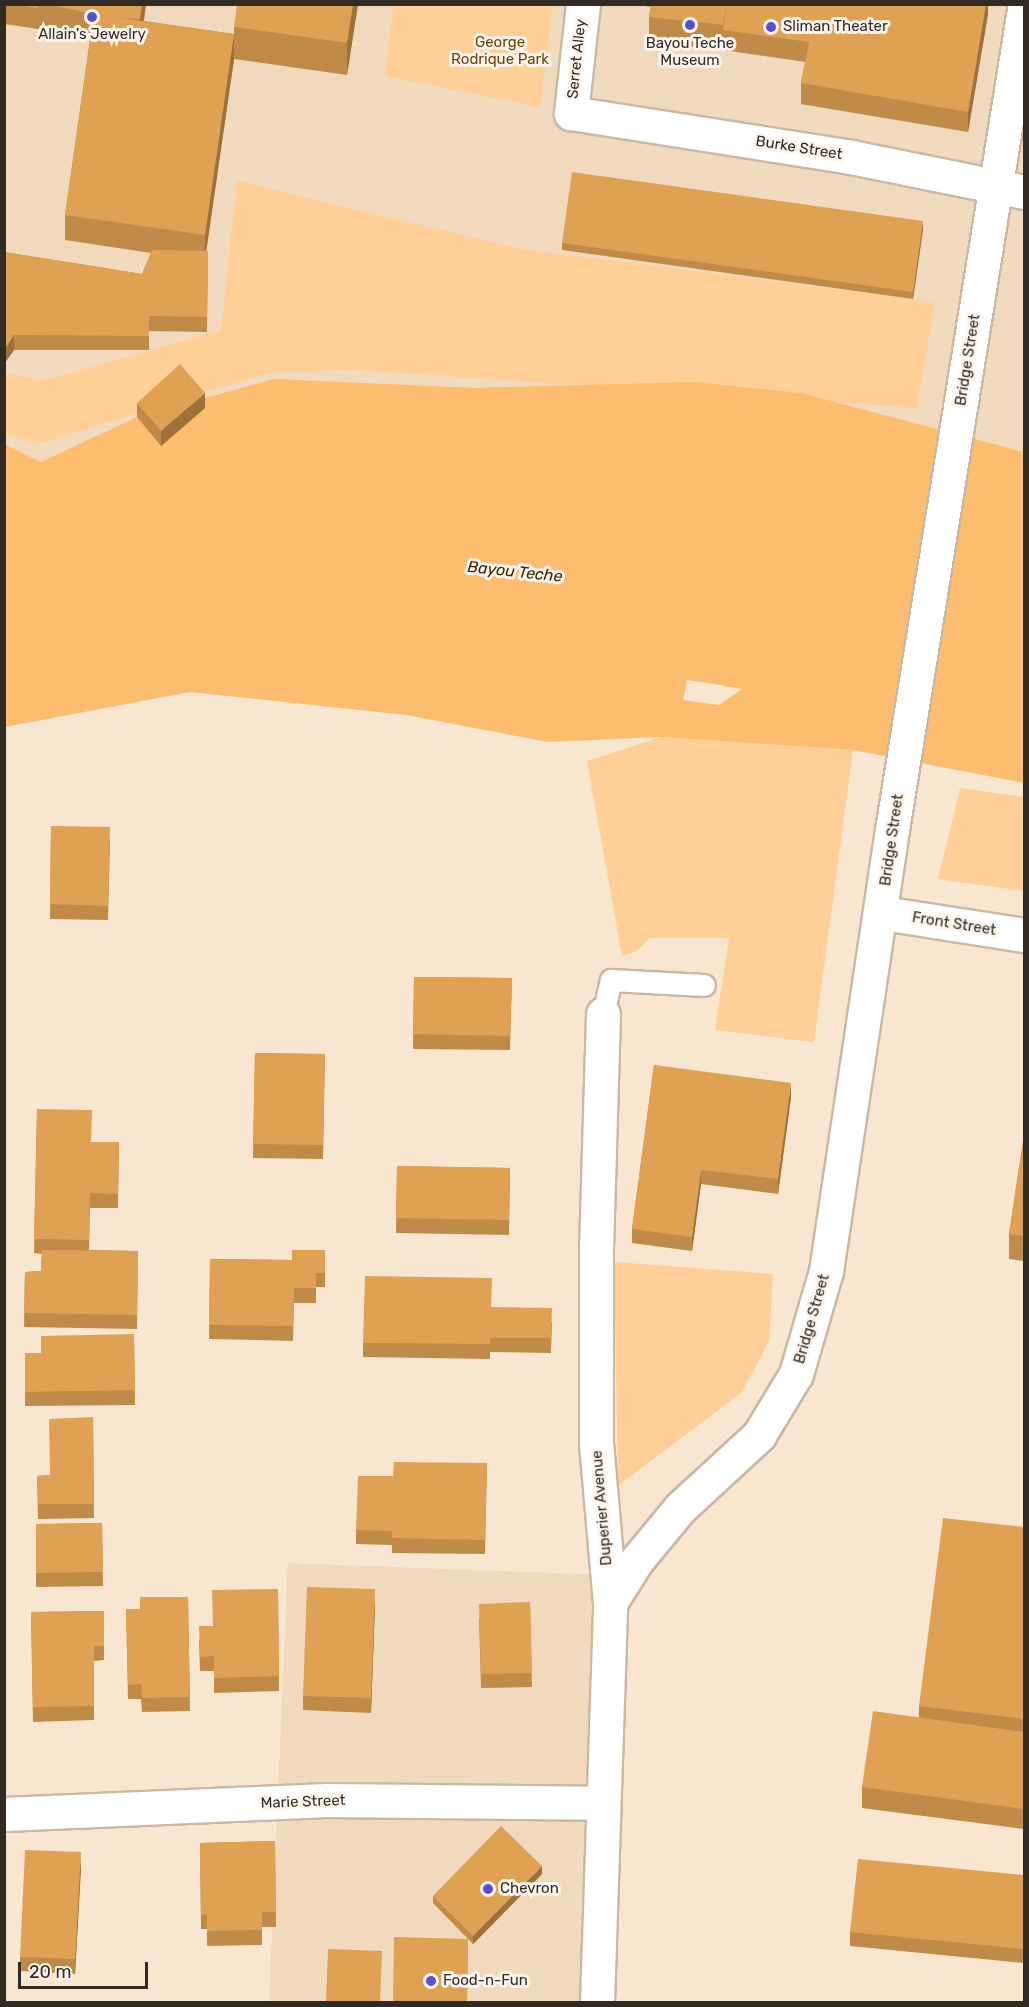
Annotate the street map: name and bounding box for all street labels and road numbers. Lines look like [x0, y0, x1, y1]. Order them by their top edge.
street label: Serret Alley [564, 18, 590, 100]
street label: Burke Street [754, 132, 844, 164]
street label: Bridge Street [952, 313, 984, 407]
street label: Bridge Street [877, 793, 907, 887]
street label: Front Street [911, 908, 997, 940]
street label: Bridge Street [791, 1272, 833, 1366]
street label: Duperier Avenue [588, 1449, 616, 1567]
street label: Marie Street [260, 1792, 346, 1812]

